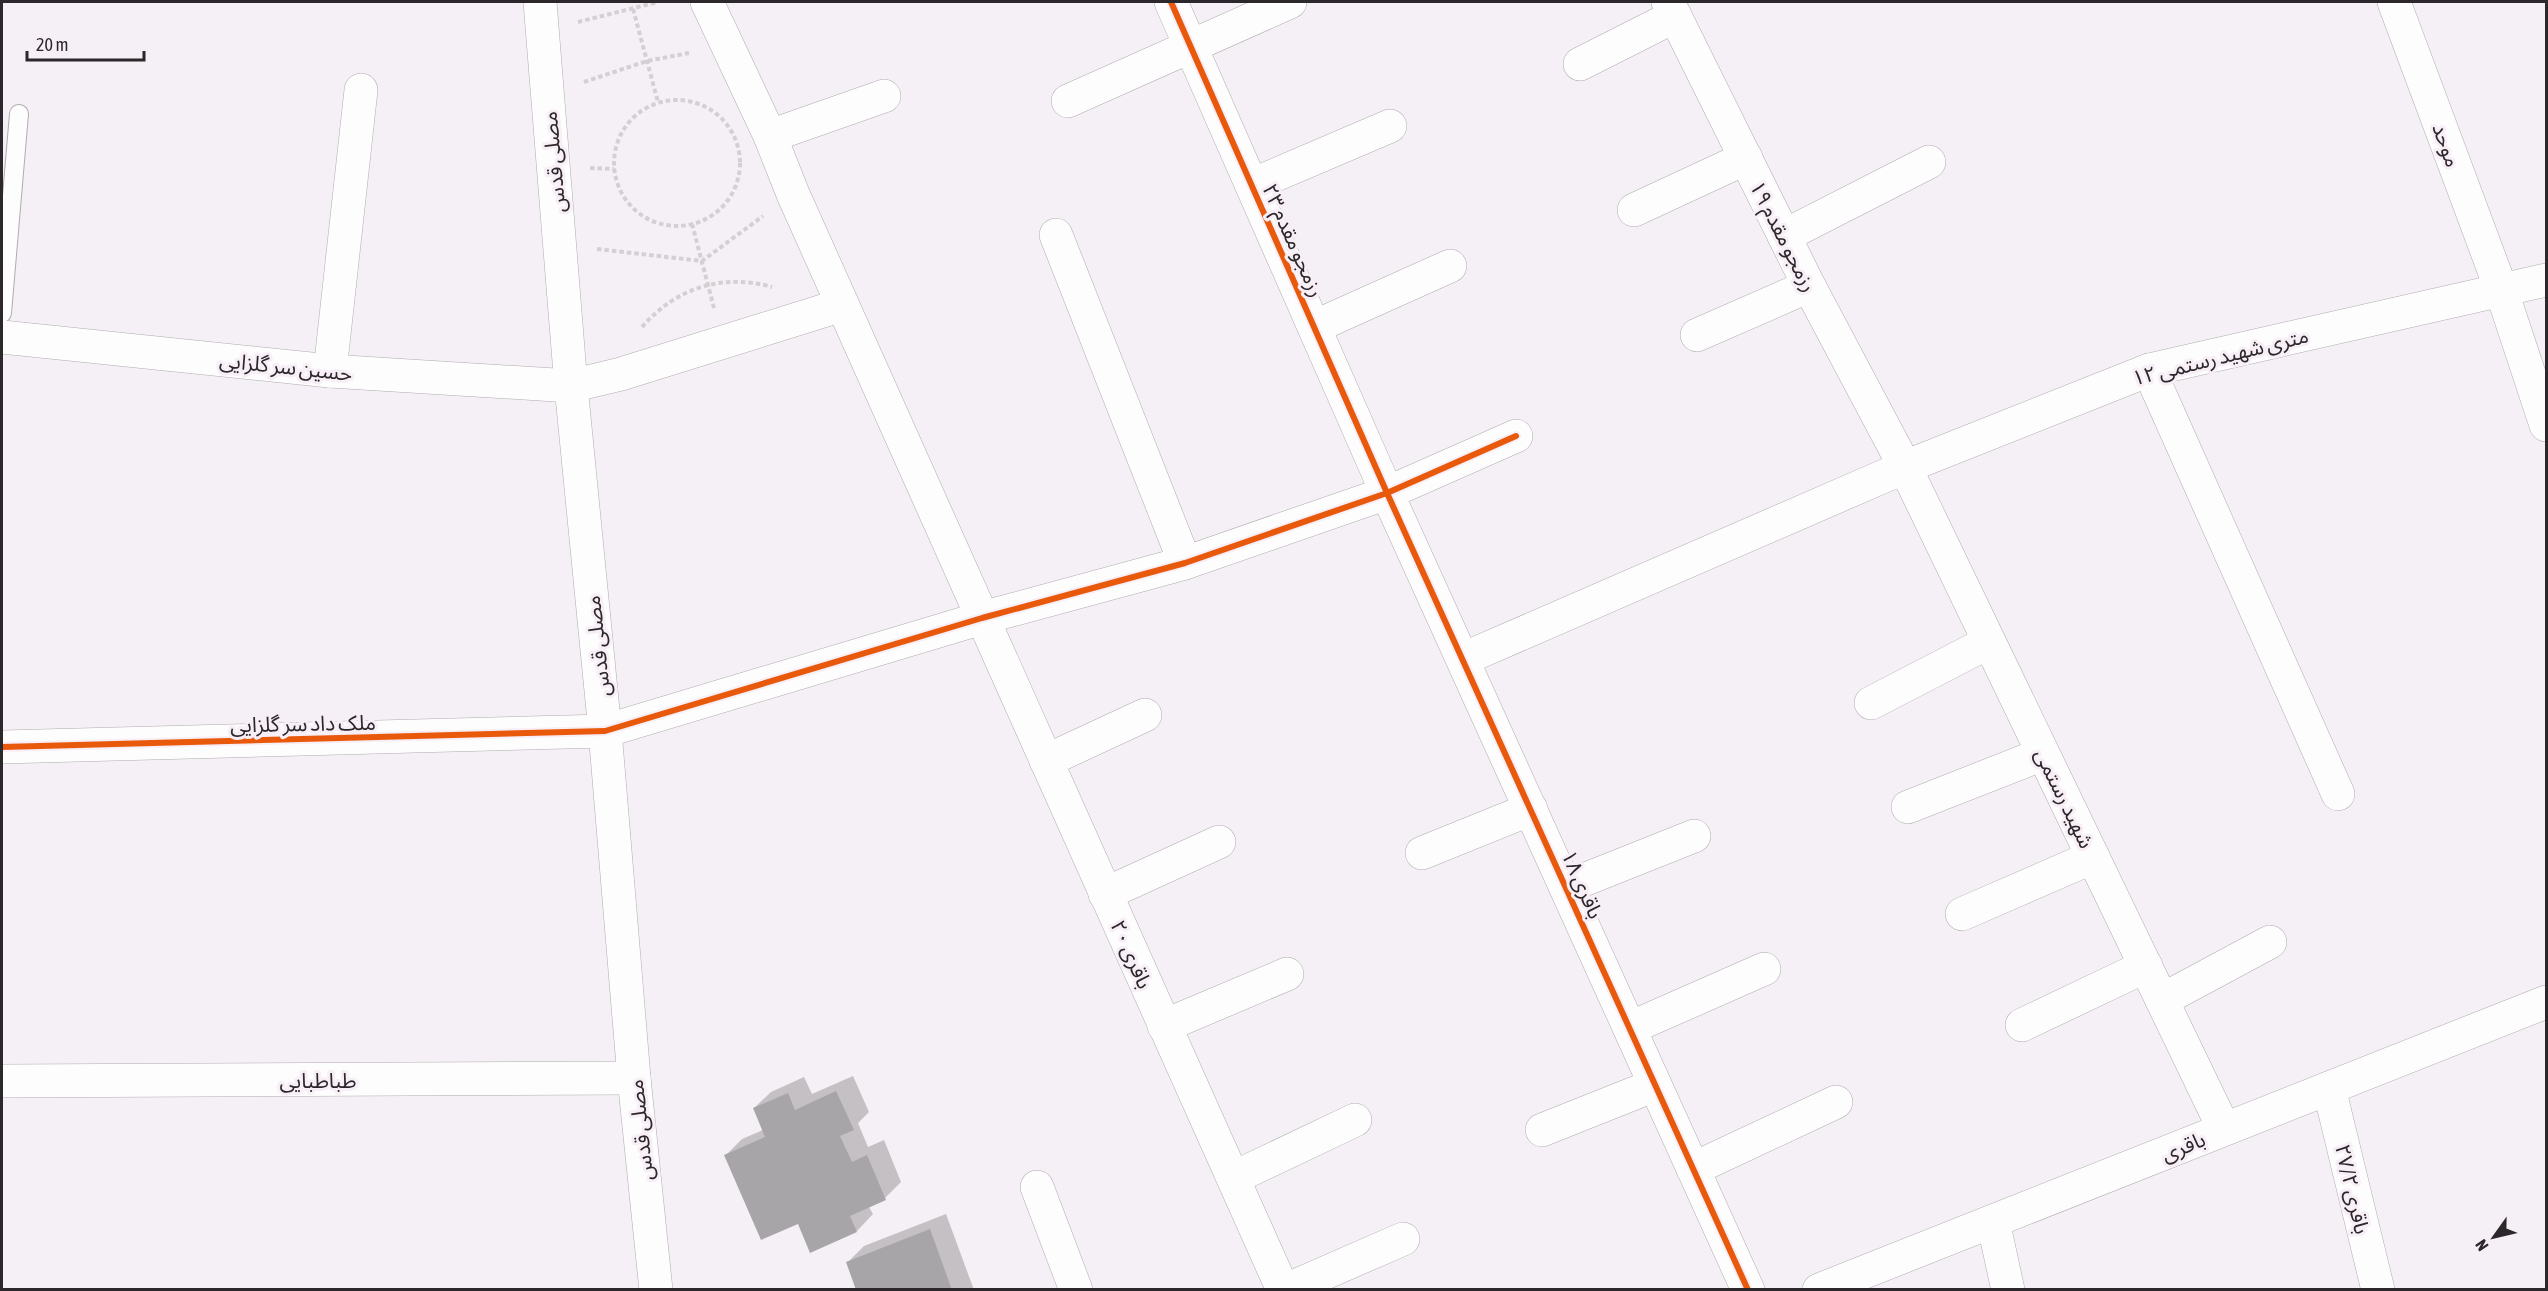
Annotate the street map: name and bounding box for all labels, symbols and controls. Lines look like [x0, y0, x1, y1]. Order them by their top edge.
scale bar [27, 24, 144, 62]
text: 20 m [36, 34, 68, 55]
street label: مصلی قدس [537, 110, 570, 214]
street label: موحد [2427, 120, 2466, 170]
street label: رزمجو مقدم ۱۹ [1741, 176, 1822, 298]
street label: رزمجو مقدم ۲۳ [1254, 180, 1330, 302]
street label: ۱۲ متری شهید رستمی [2129, 322, 2311, 390]
street label: حسین سر گلزایی [218, 347, 354, 386]
street label: مصلی قدس [580, 594, 615, 698]
street label: ملک داد سر گلزایی [230, 710, 376, 737]
street label: شهید رستمی [2030, 744, 2099, 852]
street label: باقری ۱۸ [1556, 846, 1609, 922]
street label: باقری ۲۰ [1105, 916, 1158, 992]
street label: طباطبایی [280, 1068, 356, 1093]
street label: مصلی قدس [623, 1078, 658, 1182]
street label: باقری [2157, 1126, 2209, 1167]
street label: باقری ۲۷/۲ [2330, 1142, 2375, 1236]
north arrow [2464, 1207, 2524, 1267]
text: N [2471, 1236, 2492, 1254]

